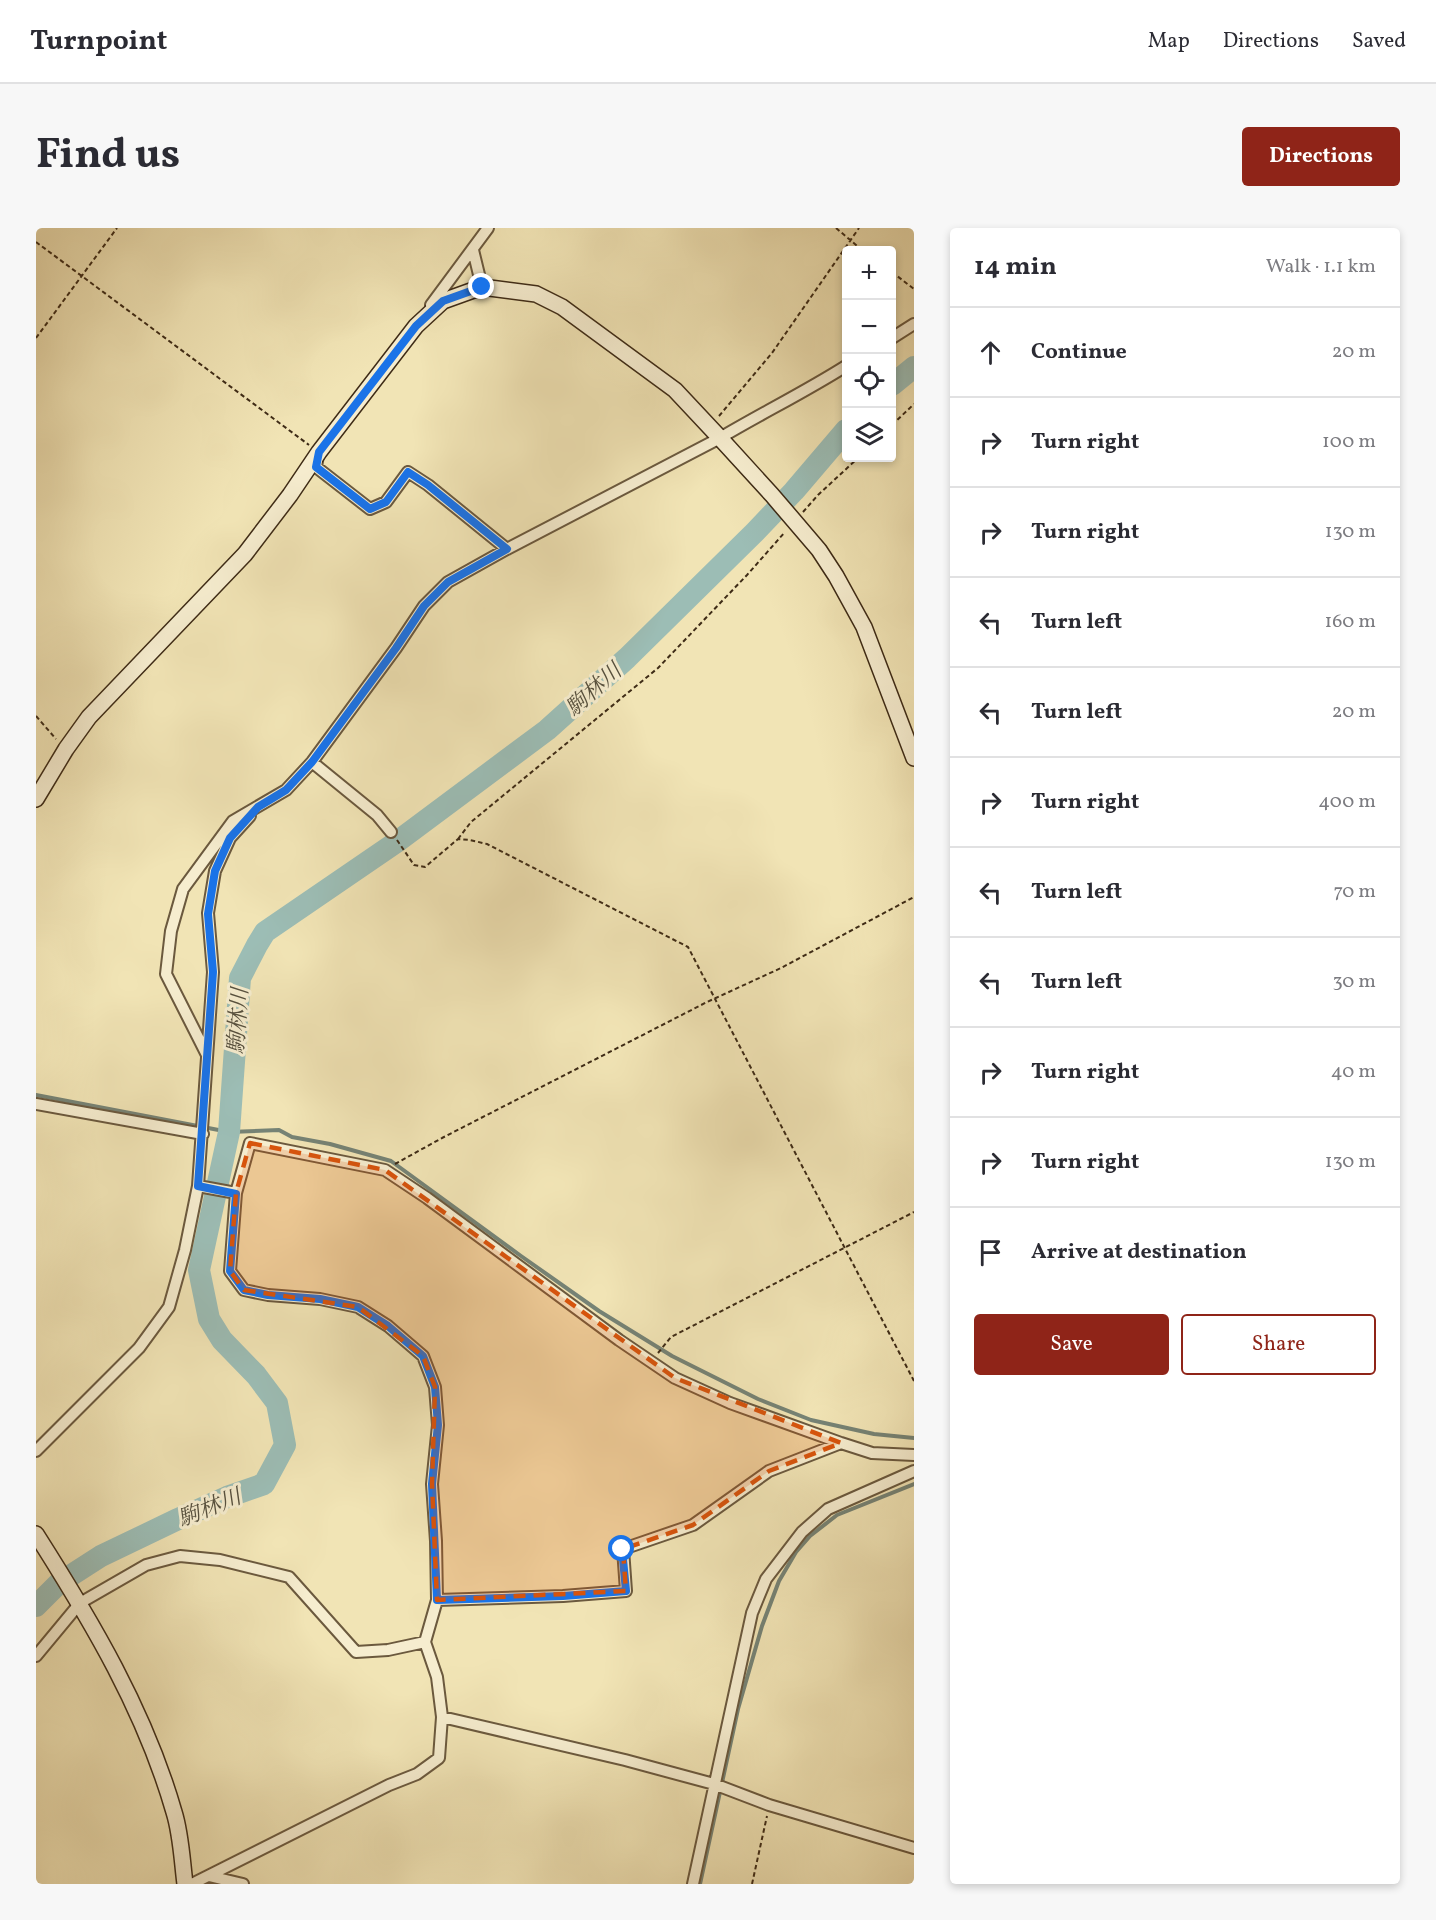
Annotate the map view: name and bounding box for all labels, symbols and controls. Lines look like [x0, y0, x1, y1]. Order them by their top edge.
text: Turnpoint [30, 22, 167, 61]
text: Map [1148, 27, 1190, 56]
text: Directions [1223, 27, 1319, 56]
text: Saved [1352, 27, 1406, 56]
text: Find us [36, 127, 180, 186]
button: Directions [1242, 127, 1400, 186]
map controls [842, 246, 896, 462]
button: + [842, 246, 896, 300]
text: 14 min [974, 249, 1057, 285]
text: Walk · 1.1 km [1266, 253, 1376, 281]
route end [468, 273, 494, 299]
button: − [842, 300, 896, 354]
icon: ahead [974, 336, 1007, 369]
text: Continue [1031, 337, 1127, 368]
text: 20 m [1332, 338, 1376, 366]
button: locate [842, 354, 896, 408]
button: layers [842, 408, 896, 462]
icon: right [974, 426, 1007, 459]
text: Turn right [1031, 427, 1139, 458]
text: 100 m [1322, 428, 1376, 456]
icon: right [974, 516, 1007, 549]
text: Turn right [1031, 517, 1139, 548]
text: 130 m [1325, 518, 1376, 546]
icon: left [974, 606, 1007, 639]
text: Turn left [1031, 607, 1122, 638]
text: 160 m [1324, 608, 1376, 636]
water label: 駒林川 [560, 656, 631, 724]
icon: left [974, 696, 1007, 729]
text: Turn left [1031, 697, 1122, 728]
text: 20 m [1332, 698, 1376, 726]
icon: right [974, 786, 1007, 819]
text: Turn right [1031, 787, 1139, 818]
text: 400 m [1318, 788, 1376, 816]
icon: left [974, 876, 1007, 909]
text: Turn left [1031, 877, 1122, 908]
text: 70 m [1333, 878, 1376, 906]
icon: left [974, 966, 1007, 999]
text: Turn left [1031, 967, 1122, 998]
text: 30 m [1332, 968, 1376, 996]
water label: 駒林川 [222, 985, 257, 1055]
icon: right [974, 1056, 1007, 1089]
text: Turn right [1031, 1057, 1139, 1088]
text: 40 m [1331, 1058, 1376, 1086]
icon: right [974, 1146, 1007, 1179]
text: Turn right [1031, 1147, 1139, 1178]
text: 130 m [1325, 1148, 1376, 1176]
icon: arrive [974, 1236, 1007, 1269]
text: Arrive at destination [1031, 1237, 1247, 1268]
button: Save [974, 1314, 1169, 1375]
button: Share [1181, 1314, 1376, 1375]
water label: 駒林川 [174, 1482, 248, 1536]
route start [608, 1535, 634, 1561]

